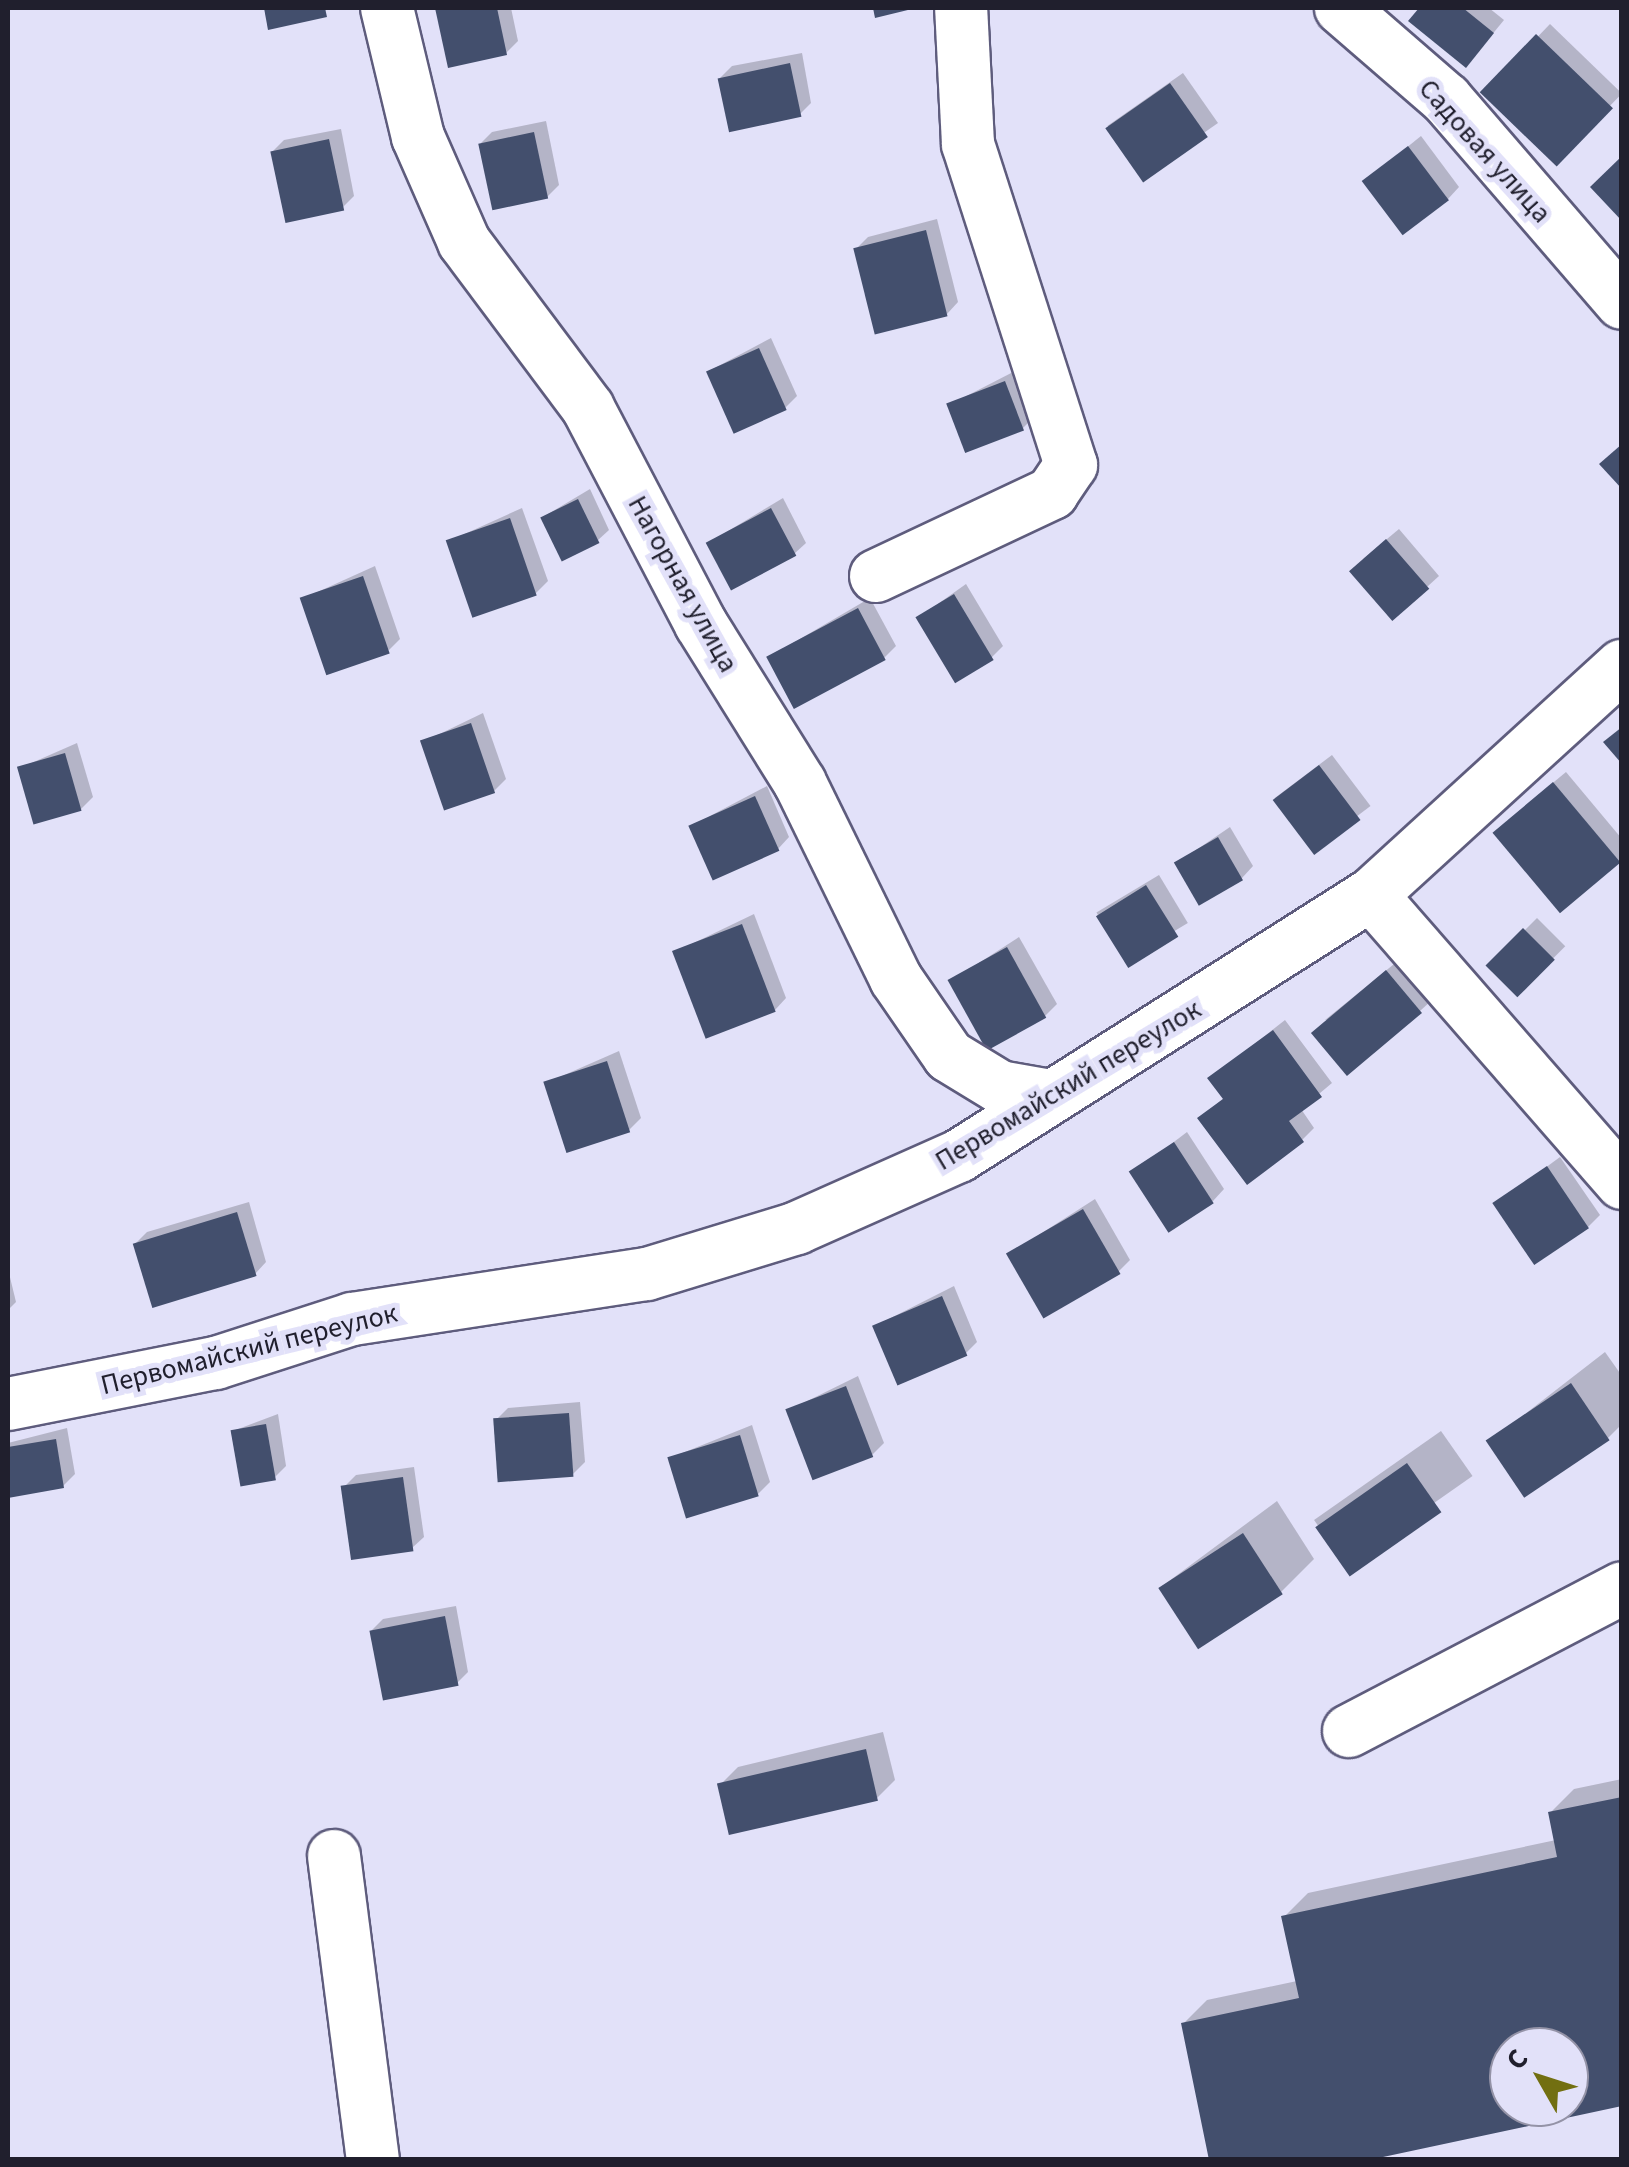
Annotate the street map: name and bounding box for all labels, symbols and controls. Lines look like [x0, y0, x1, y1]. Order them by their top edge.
street label: Садовая улица [1412, 72, 1558, 230]
street label: Нагорная улица [621, 490, 745, 678]
street label: Первомайский переулок [929, 992, 1207, 1178]
street label: Первомайский переулок [97, 1296, 401, 1402]
north arrow [1489, 2027, 1589, 2127]
text: С [1497, 2040, 1538, 2078]

